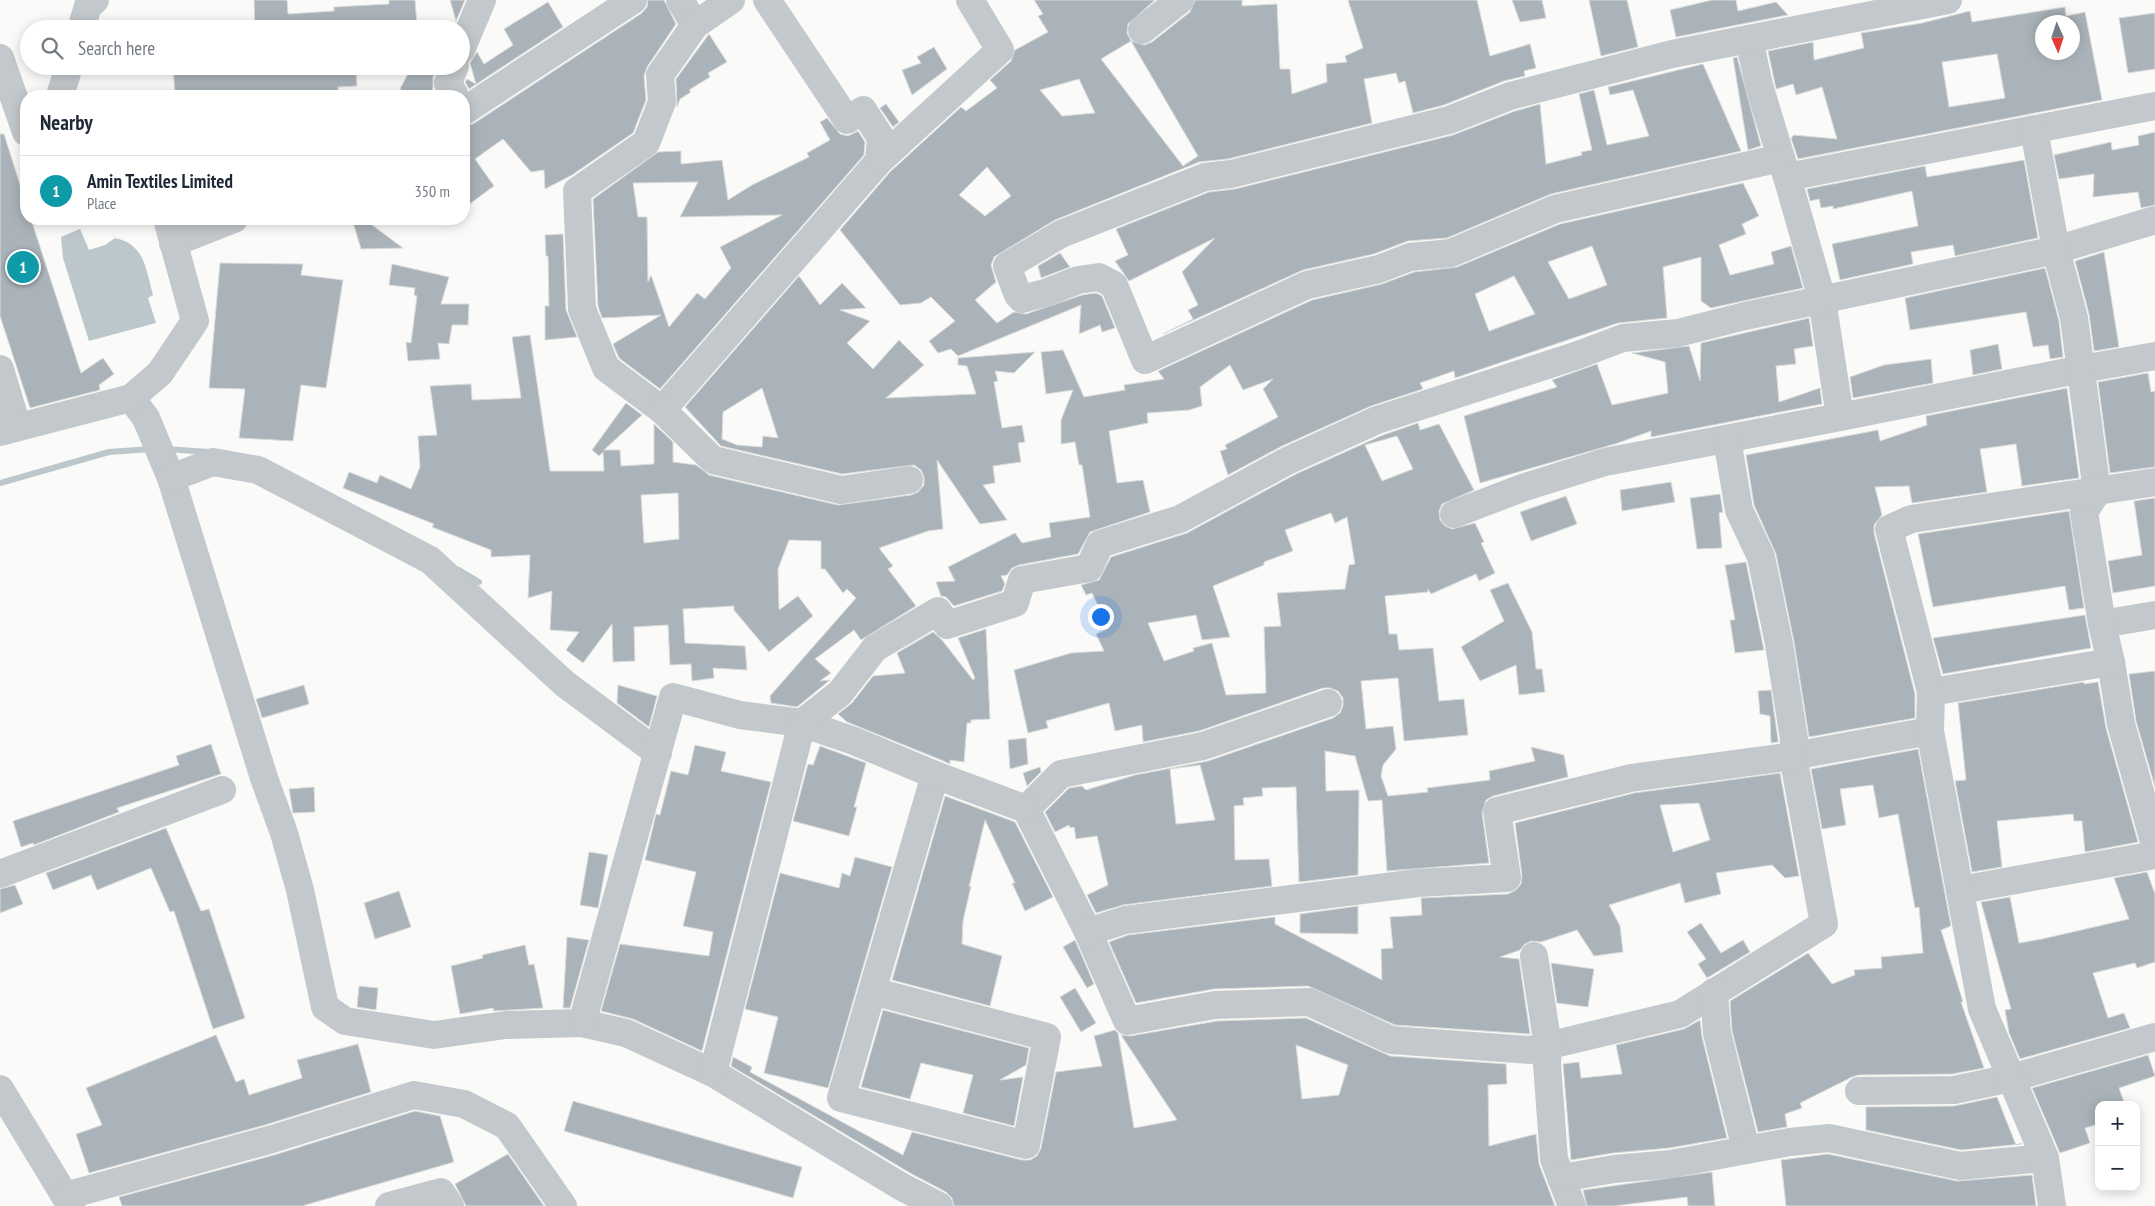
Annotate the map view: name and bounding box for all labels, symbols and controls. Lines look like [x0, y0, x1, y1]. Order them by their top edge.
north arrow [2035, 15, 2080, 60]
search box [20, 20, 470, 75]
icon: search [38, 34, 66, 62]
text: Search here [78, 36, 155, 60]
text: Nearby [40, 109, 93, 136]
text: Amin Textiles Limited [87, 169, 233, 193]
text: 1 [52, 181, 60, 201]
text: 350 m [415, 181, 450, 201]
text: Place [87, 193, 116, 213]
pin: 1 [7, 248, 39, 286]
your location [1088, 604, 1114, 630]
map controls [2095, 1101, 2140, 1191]
button: + [2095, 1101, 2140, 1146]
button: − [2095, 1146, 2140, 1191]

